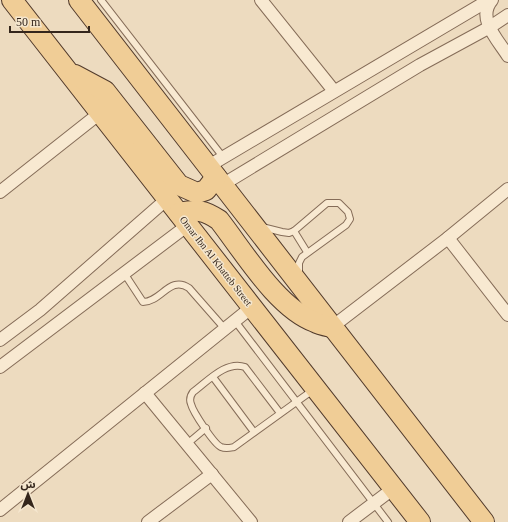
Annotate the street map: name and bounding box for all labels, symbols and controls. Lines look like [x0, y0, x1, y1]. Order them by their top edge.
scale bar [10, 8, 89, 34]
text: 50 m [16, 15, 41, 29]
street label: Omar Ibn Al Khatteb Street [178, 214, 254, 308]
north arrow [8, 474, 48, 514]
text: ش [20, 478, 36, 491]

